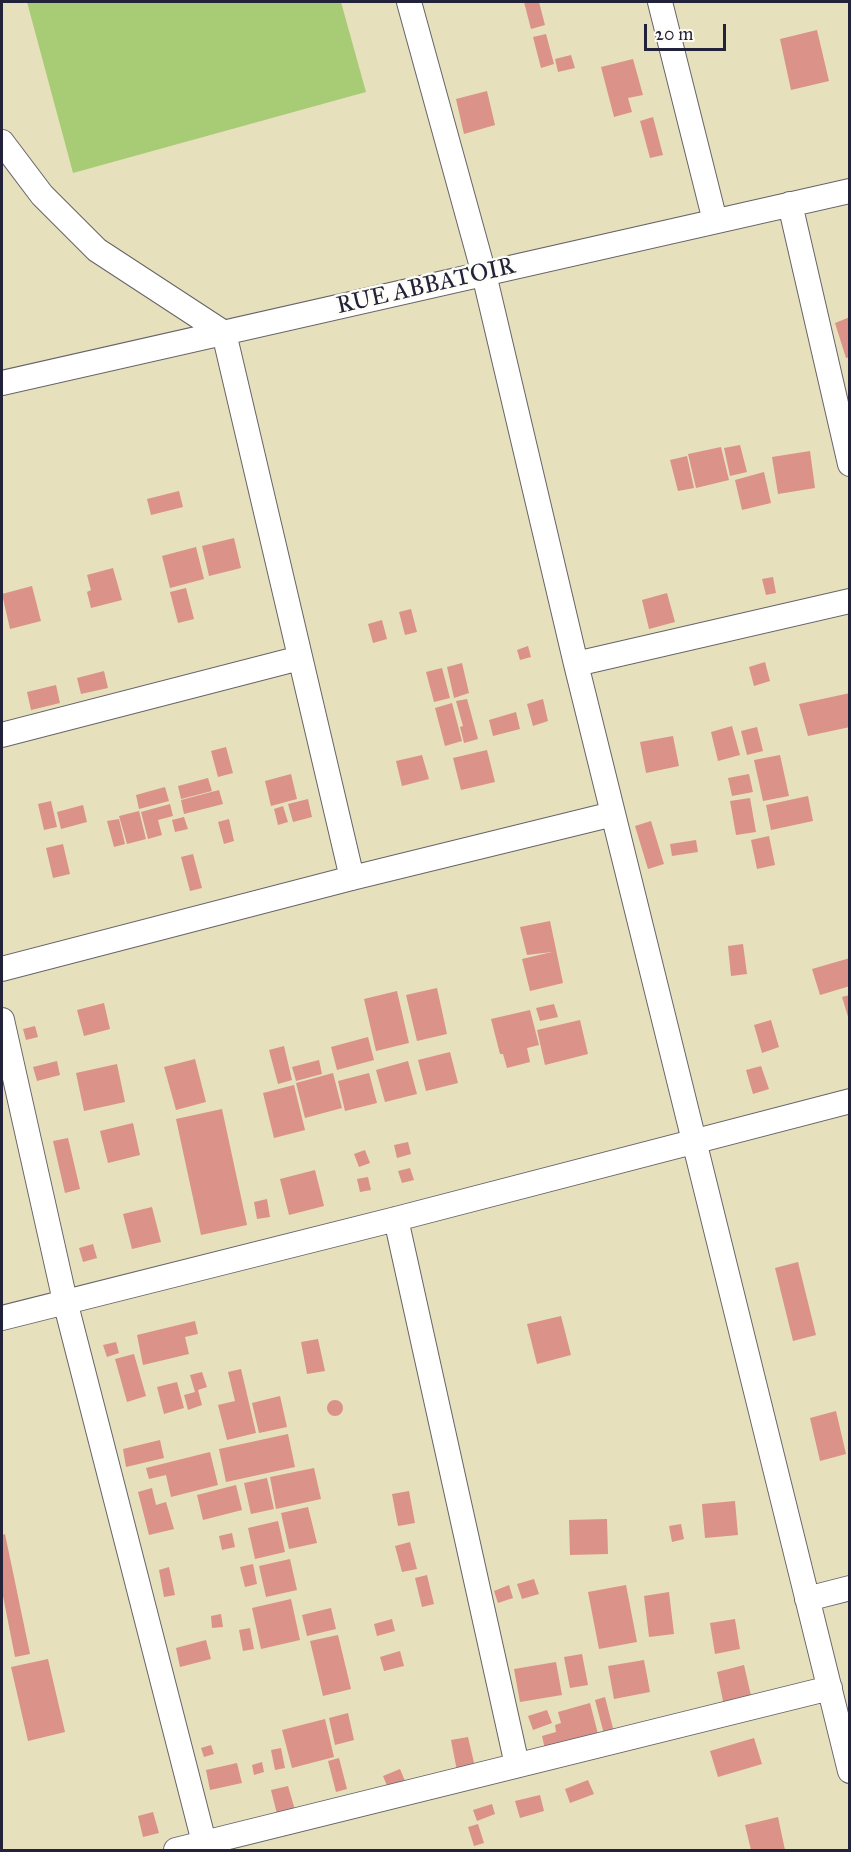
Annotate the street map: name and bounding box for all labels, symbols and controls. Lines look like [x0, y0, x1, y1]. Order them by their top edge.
scale bar [647, 12, 730, 50]
text: 20 m [655, 23, 693, 45]
street label: RUE ABBATOIR [334, 252, 518, 322]

